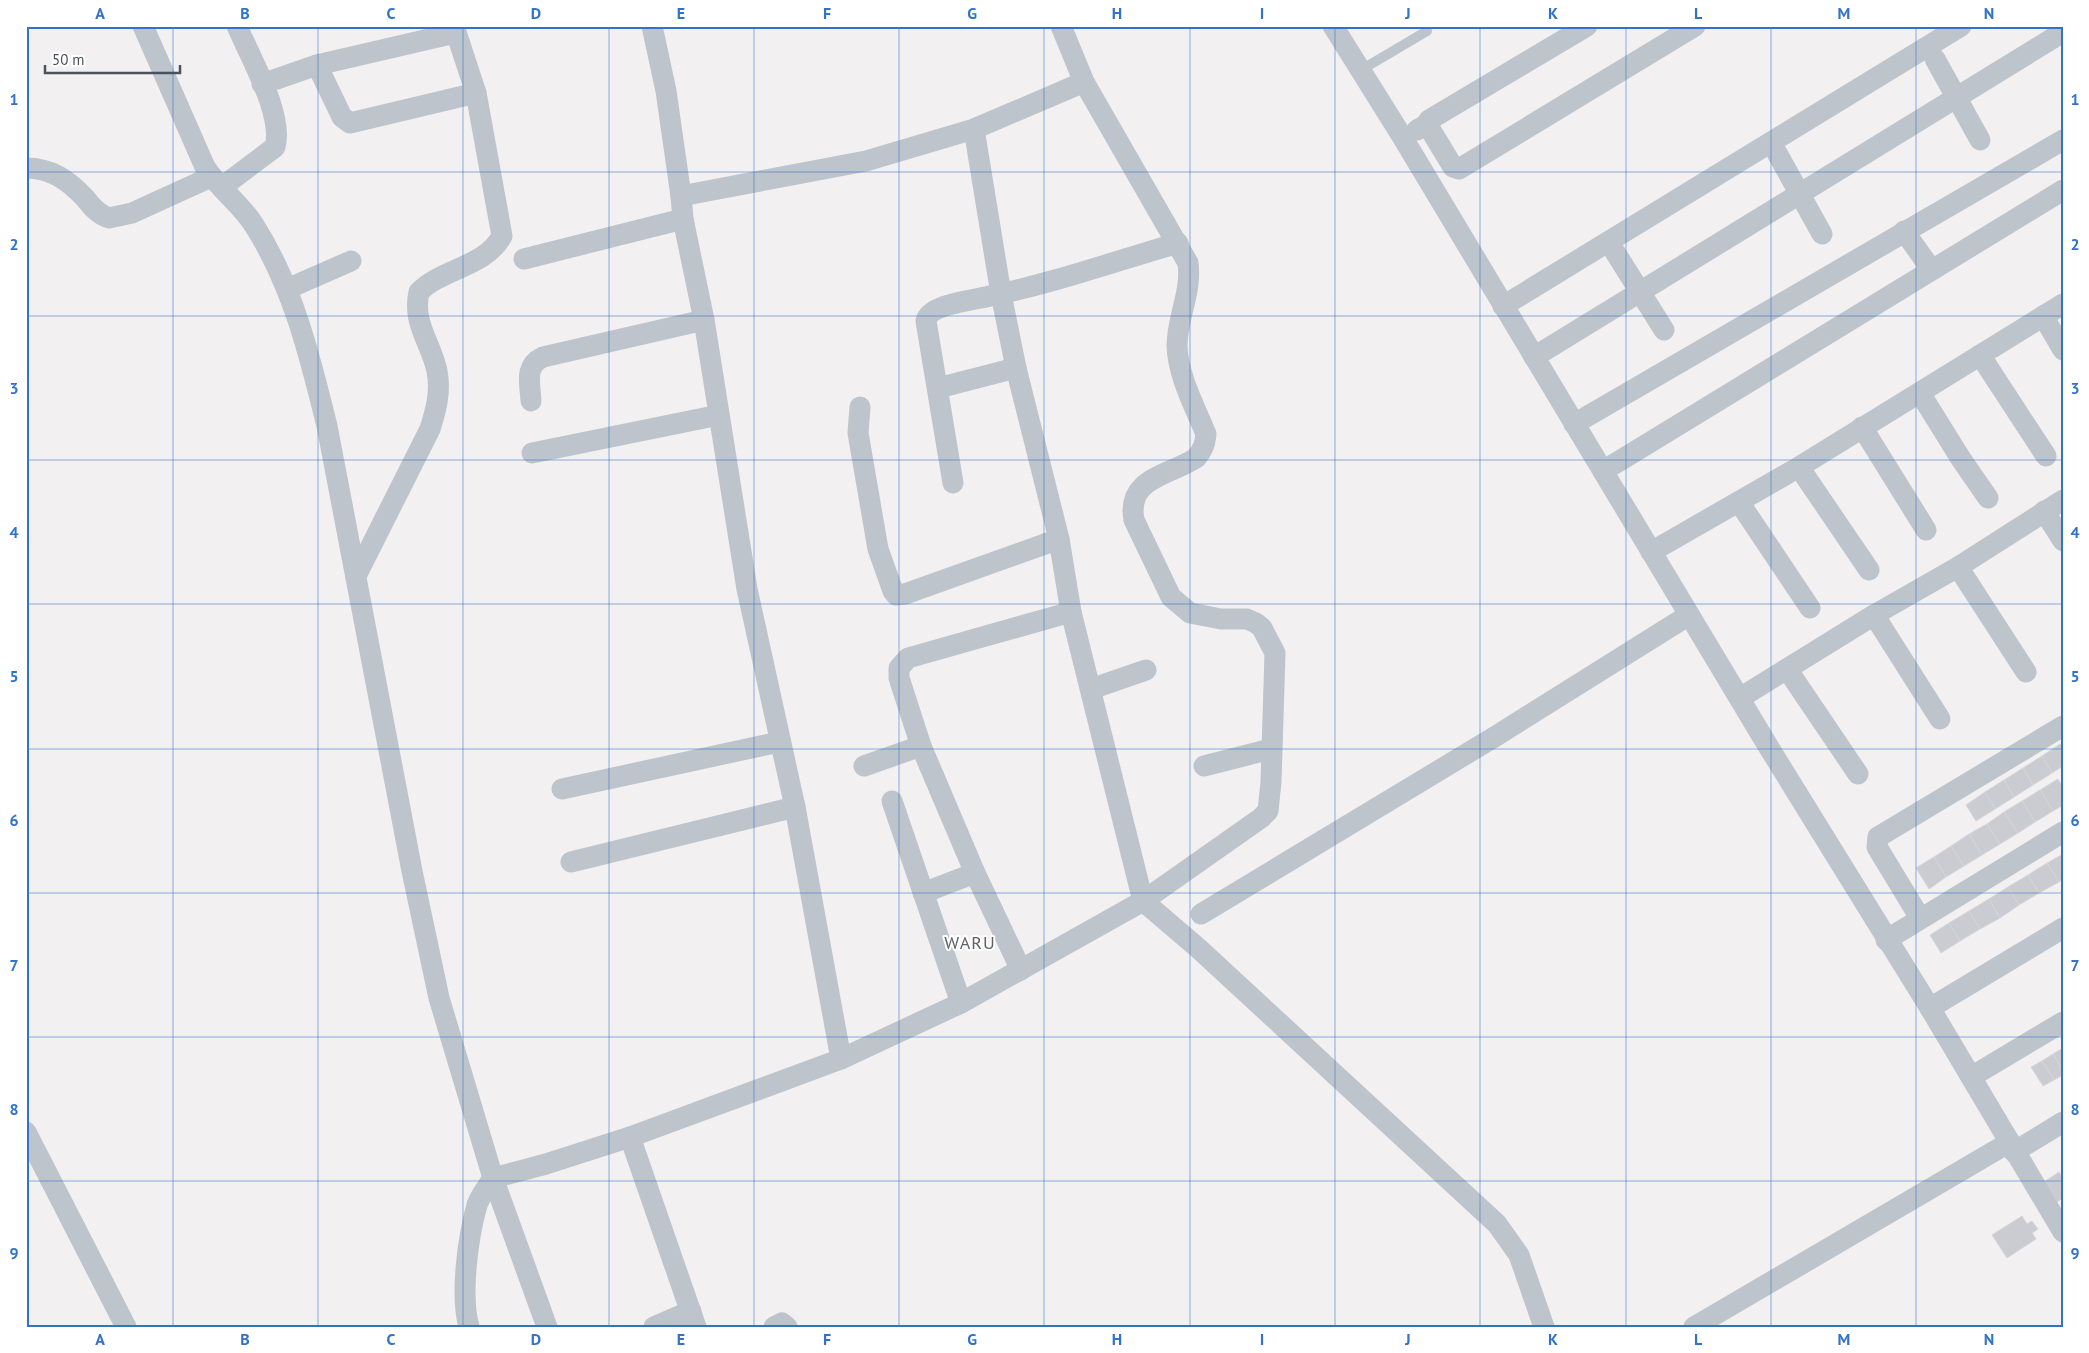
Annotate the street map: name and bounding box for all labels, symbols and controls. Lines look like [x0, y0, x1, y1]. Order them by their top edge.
text: A [95, 3, 105, 23]
text: B [240, 3, 250, 23]
text: C [387, 3, 396, 23]
text: D [531, 3, 541, 23]
text: E [677, 3, 685, 23]
text: F [823, 3, 831, 23]
text: G [967, 3, 977, 23]
text: H [1112, 3, 1122, 23]
text: I [1260, 3, 1264, 23]
text: J [1404, 3, 1411, 23]
text: K [1548, 3, 1558, 23]
text: L [1694, 3, 1703, 23]
text: M [1838, 3, 1850, 23]
text: N [1984, 3, 1994, 23]
scale bar [45, 42, 180, 74]
text: 50 m [52, 50, 85, 69]
text: 1 [9, 89, 19, 109]
text: 1 [2070, 89, 2080, 109]
text: 2 [9, 234, 19, 254]
text: 2 [2070, 234, 2080, 254]
text: 3 [9, 378, 19, 398]
text: 3 [2070, 378, 2080, 398]
text: 4 [9, 522, 19, 542]
text: 4 [2070, 522, 2080, 542]
text: 5 [9, 666, 19, 686]
text: 5 [2070, 666, 2080, 686]
text: 6 [9, 810, 19, 830]
text: 6 [2070, 810, 2080, 830]
district label: WARU [944, 931, 996, 954]
text: 7 [9, 955, 19, 975]
text: 7 [2070, 955, 2080, 975]
text: 8 [9, 1099, 19, 1119]
text: 8 [2070, 1099, 2080, 1119]
text: 9 [9, 1243, 19, 1263]
text: 9 [2070, 1243, 2080, 1263]
text: A [95, 1329, 105, 1349]
text: B [240, 1329, 250, 1349]
text: C [387, 1329, 396, 1349]
text: D [531, 1329, 541, 1349]
text: E [677, 1329, 685, 1349]
text: F [823, 1329, 831, 1349]
text: G [967, 1329, 977, 1349]
text: H [1112, 1329, 1122, 1349]
text: I [1260, 1329, 1264, 1349]
text: J [1404, 1329, 1411, 1349]
text: K [1548, 1329, 1558, 1349]
text: L [1694, 1329, 1703, 1349]
text: M [1838, 1329, 1850, 1349]
text: N [1984, 1329, 1994, 1349]

